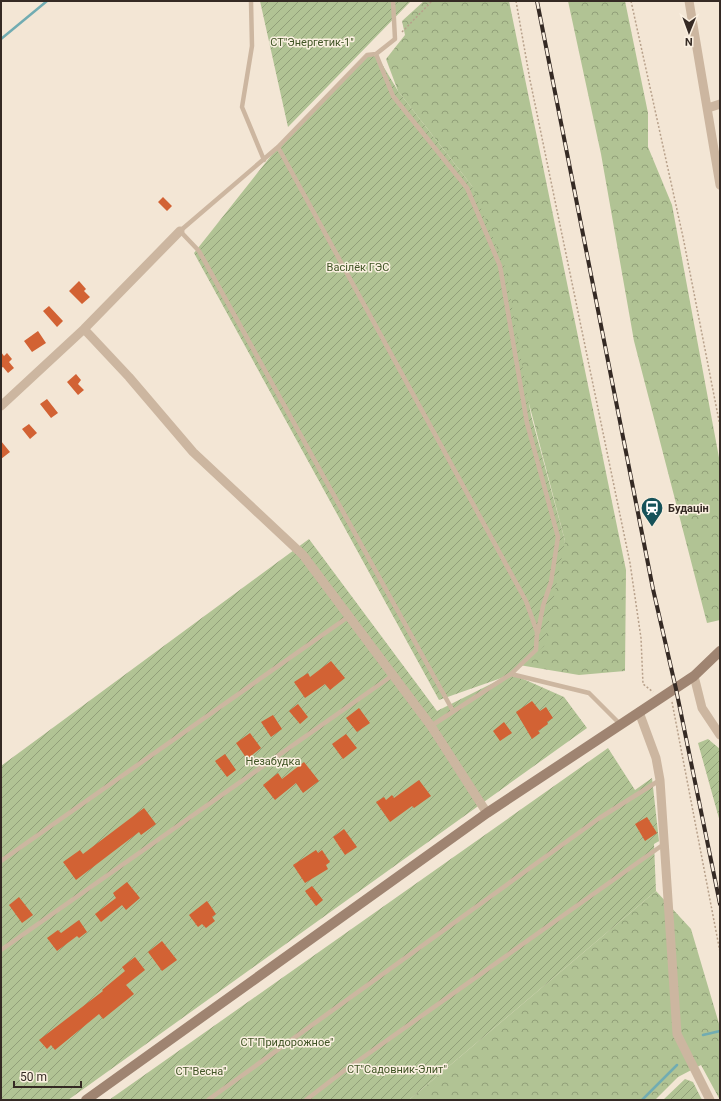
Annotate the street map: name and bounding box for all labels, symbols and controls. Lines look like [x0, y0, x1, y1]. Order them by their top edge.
north arrow [669, 12, 709, 52]
text: N [685, 35, 693, 48]
park label: СТ"Энергетик-1" [270, 36, 354, 49]
park label: Васілёк ГЭС [327, 261, 389, 274]
station icon: Будацін [639, 495, 665, 528]
place label: Будацін [668, 502, 709, 515]
park label: Незабудка [246, 755, 300, 768]
park label: СТ"Придорожное" [240, 1036, 334, 1049]
scale bar [14, 1063, 81, 1089]
park label: СТ"Садовник-Элит" [347, 1063, 447, 1076]
park label: СТ"Весна" [175, 1065, 227, 1078]
text: 50 m [20, 1070, 47, 1084]

